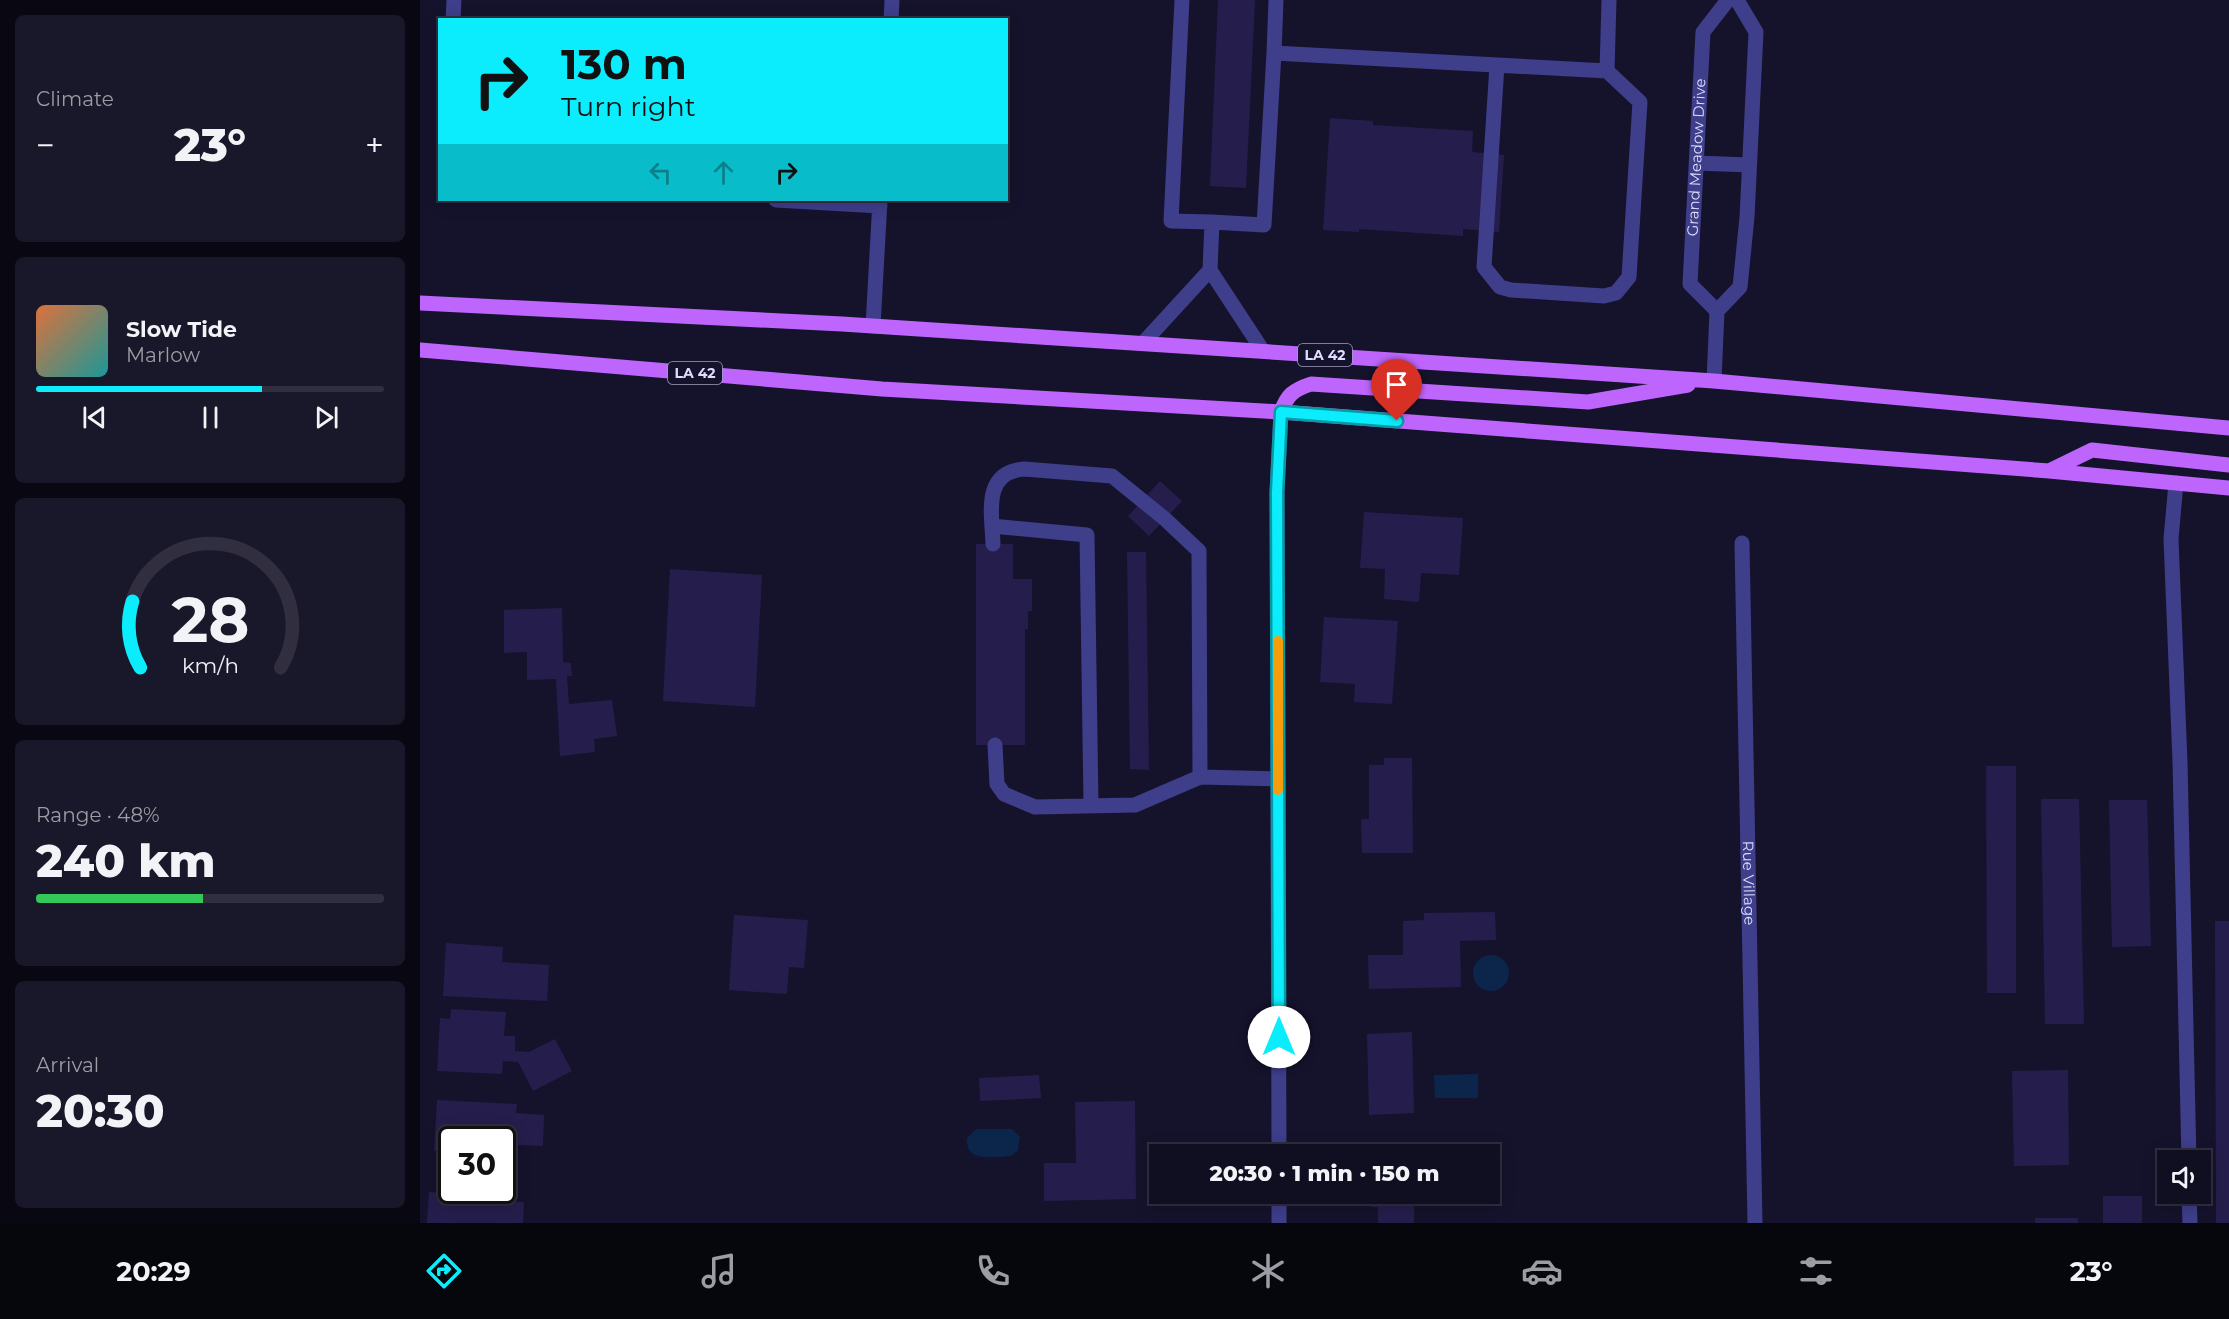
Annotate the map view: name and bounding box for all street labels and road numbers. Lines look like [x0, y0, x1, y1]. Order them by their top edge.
street label: Grand Meadow Drive [1682, 78, 1710, 237]
road number: LA 42 [1298, 344, 1352, 366]
road number: LA 42 [668, 362, 722, 384]
street label: Rue Village [1739, 840, 1759, 925]

